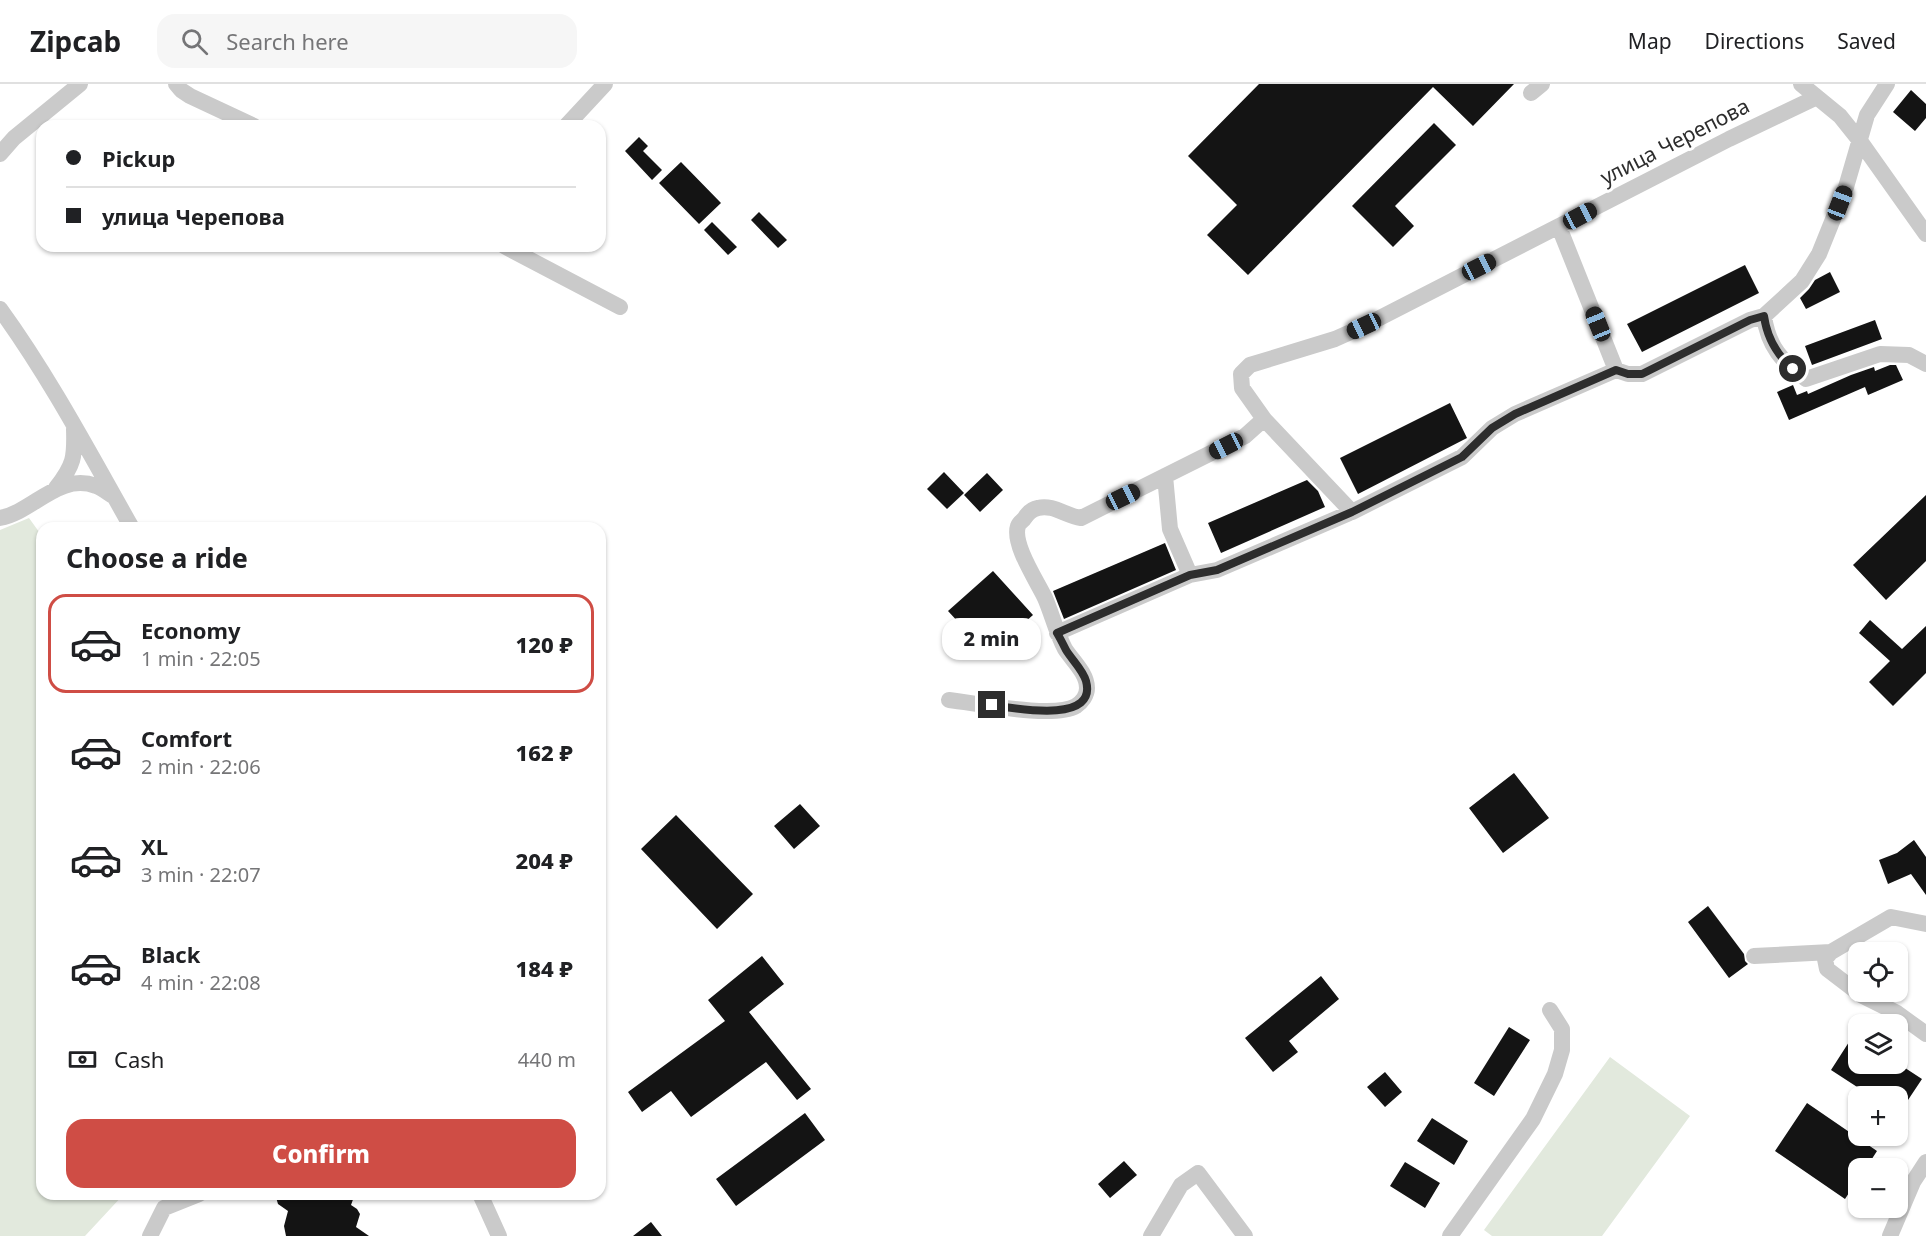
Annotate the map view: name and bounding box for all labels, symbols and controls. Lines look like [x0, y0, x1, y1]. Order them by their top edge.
search box [157, 14, 577, 68]
text: Zipcab [30, 22, 121, 60]
icon: search [178, 25, 211, 58]
text: Search here [226, 26, 349, 56]
text: Map [1628, 27, 1672, 55]
text: Directions [1705, 27, 1804, 55]
text: Saved [1837, 27, 1896, 55]
street label: улица Черепова [1595, 91, 1754, 191]
text: Pickup [102, 143, 175, 173]
car [1825, 183, 1855, 223]
car [1560, 200, 1600, 232]
text: улица Черепова [102, 201, 285, 231]
car [1459, 251, 1499, 283]
car [1583, 304, 1613, 344]
car [1344, 310, 1384, 342]
route start [1779, 355, 1806, 382]
car [1206, 430, 1246, 462]
car [1103, 481, 1143, 513]
text: Choose a ride [66, 539, 248, 576]
text: Economy [141, 615, 240, 645]
icon: car [69, 617, 123, 671]
callout: 2 min [942, 618, 1042, 660]
text: 2 min [964, 625, 1019, 652]
text: 120 ₽ [516, 629, 573, 659]
text: 1 min · 22:05 [141, 645, 261, 672]
route end [978, 691, 1005, 718]
text: Comfort [141, 723, 232, 753]
icon: car [69, 725, 123, 779]
text: 162 ₽ [516, 737, 573, 767]
text: 2 min · 22:06 [141, 753, 261, 780]
text: XL [141, 831, 168, 861]
icon: car [69, 833, 123, 887]
text: 204 ₽ [516, 845, 573, 875]
text: 3 min · 22:07 [141, 861, 261, 888]
text: Black [141, 939, 200, 969]
icon: car [69, 941, 123, 995]
map controls [1848, 942, 1908, 1218]
button: locate [1848, 942, 1908, 1002]
text: 184 ₽ [516, 953, 573, 983]
text: 4 min · 22:08 [141, 969, 261, 996]
button: layers [1848, 1014, 1908, 1074]
icon: cash [66, 1043, 99, 1076]
text: Cash [114, 1044, 164, 1074]
text: 440 m [518, 1046, 576, 1073]
button: + [1848, 1086, 1908, 1146]
button: Confirm [66, 1119, 576, 1188]
button: − [1848, 1158, 1908, 1218]

